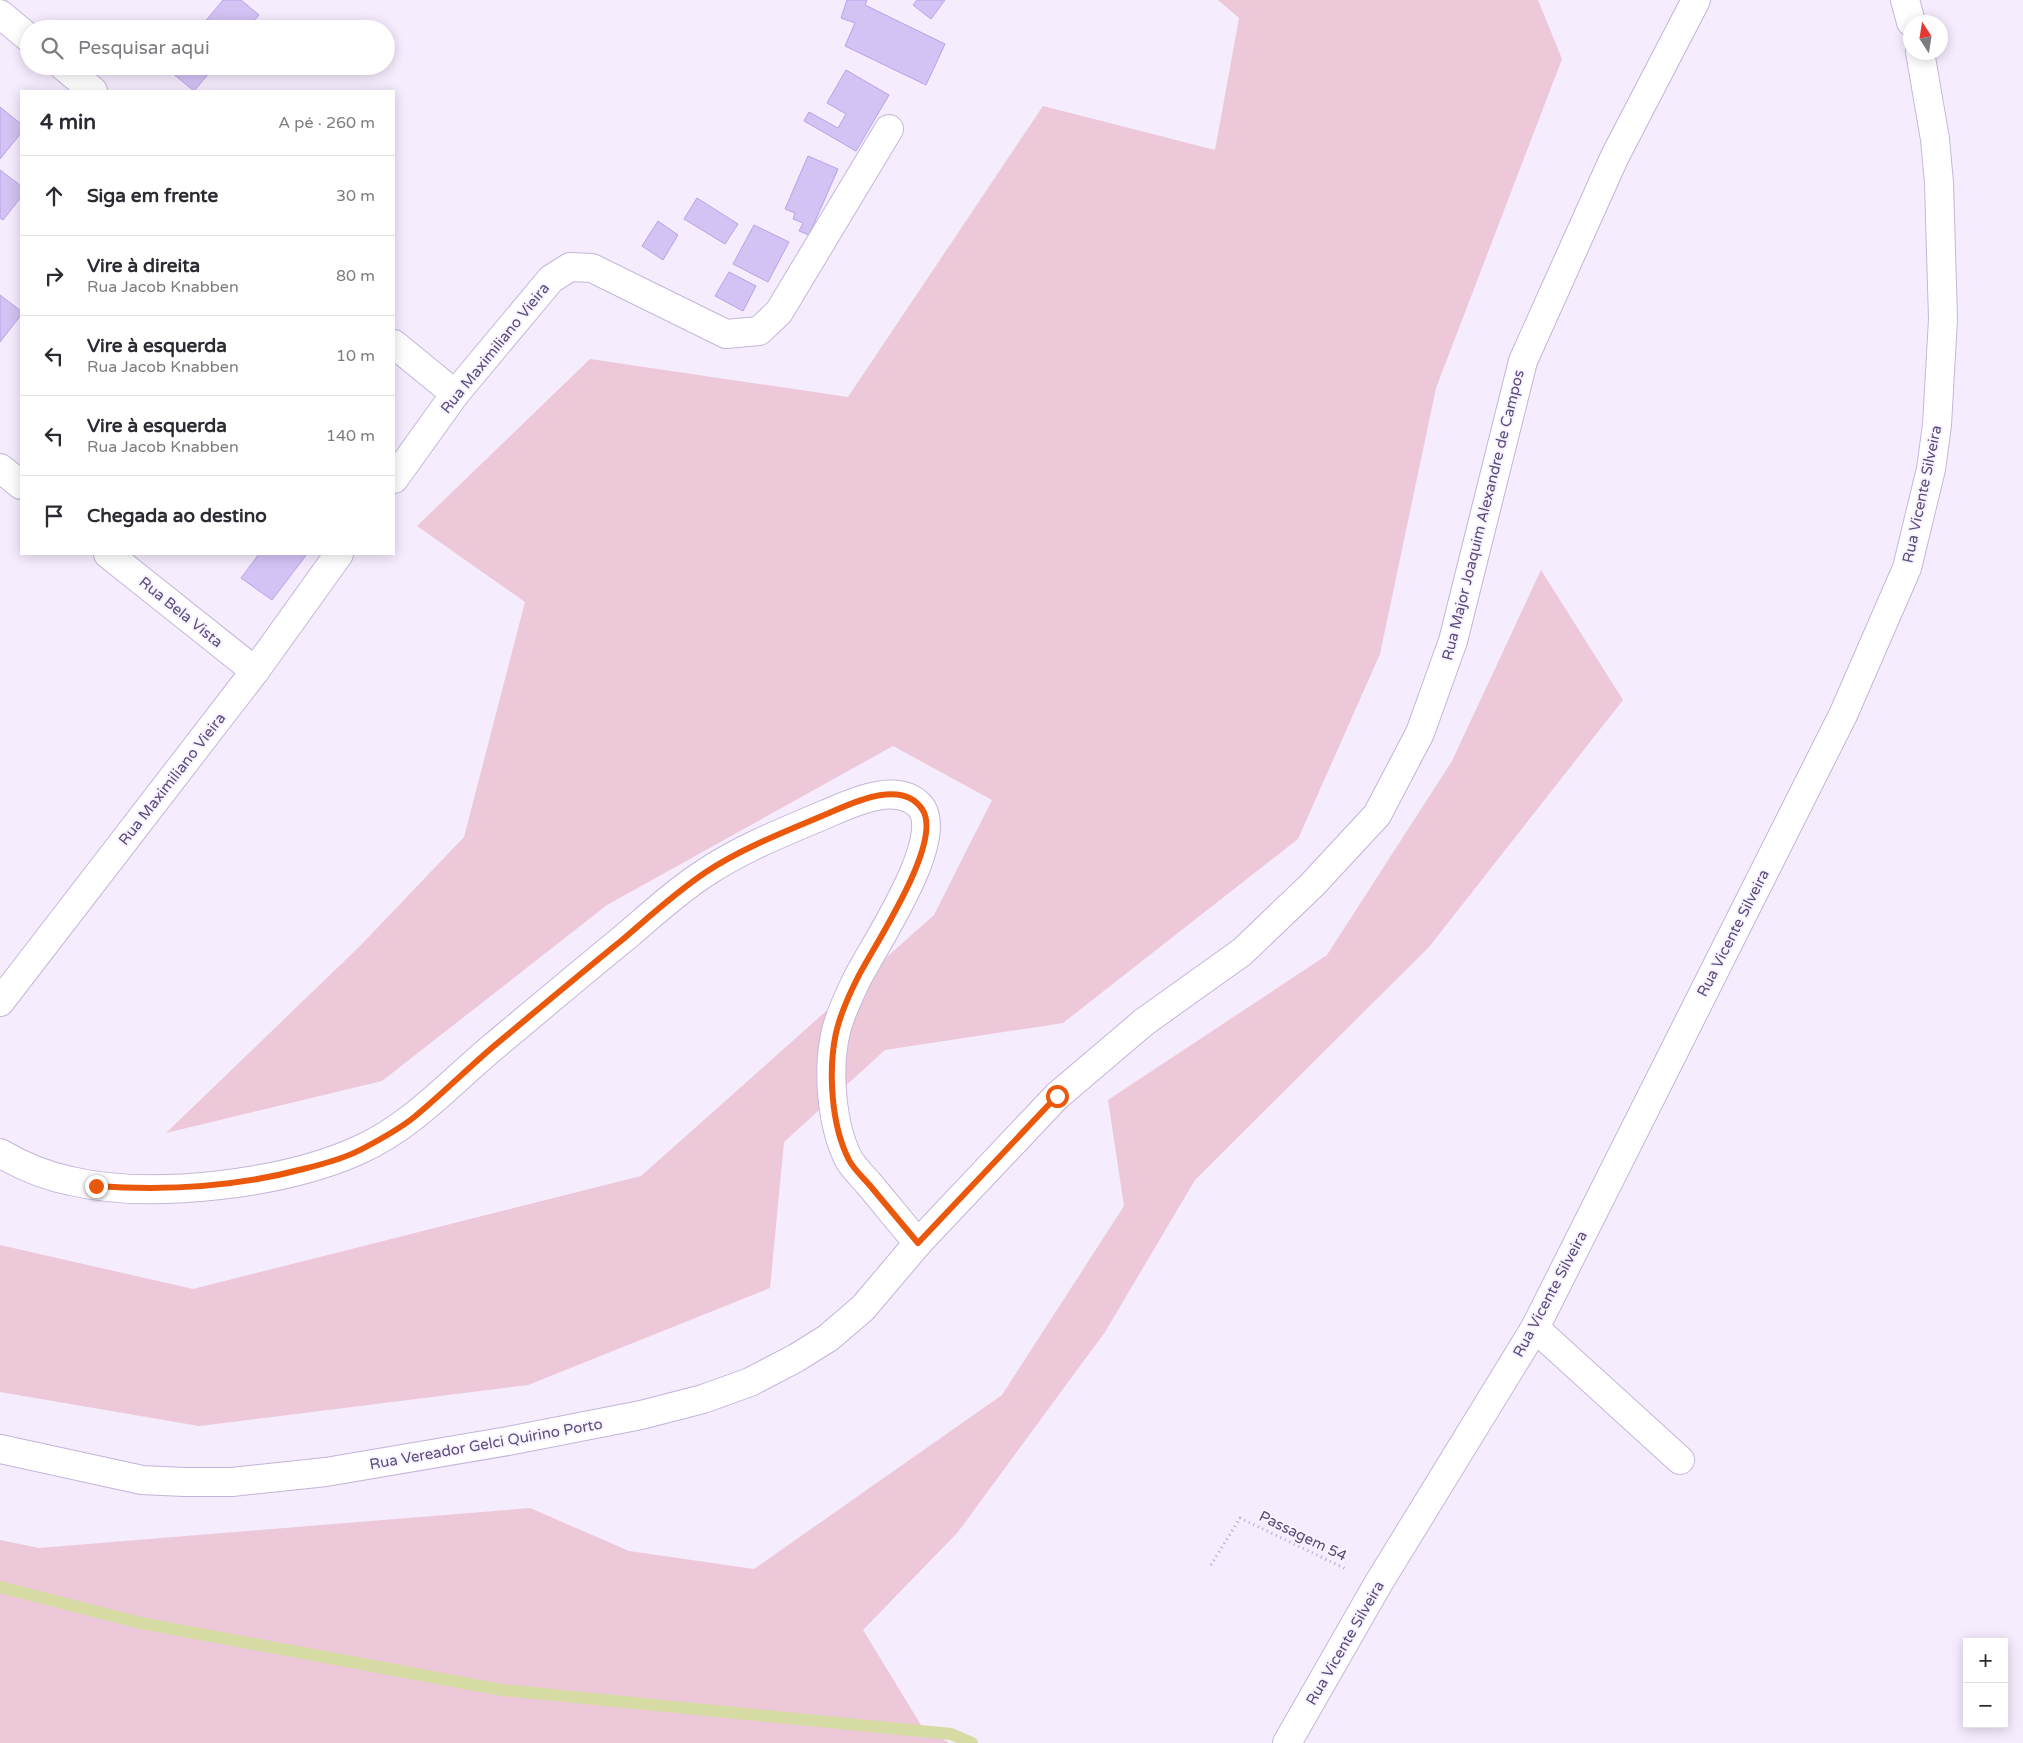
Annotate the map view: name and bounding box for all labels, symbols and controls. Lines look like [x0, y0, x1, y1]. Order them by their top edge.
north arrow [1903, 15, 1948, 60]
search box [20, 20, 395, 75]
icon: search [38, 34, 66, 62]
text: Pesquisar aqui [78, 37, 210, 59]
text: 4 min [40, 110, 96, 135]
text: A pé · 260 m [278, 113, 375, 133]
icon: ahead [40, 182, 68, 210]
text: Siga em frente [87, 185, 218, 207]
text: 30 m [336, 186, 375, 206]
text: Vire à direita [87, 255, 200, 277]
icon: right [40, 262, 68, 290]
text: 80 m [336, 266, 375, 286]
text: Rua Jacob Knabben [87, 277, 239, 297]
street label: Rua Maximiliano Vieira [437, 279, 553, 417]
text: Vire à esquerda [87, 335, 227, 357]
icon: left [40, 342, 68, 370]
text: 10 m [336, 346, 375, 366]
text: Rua Jacob Knabben [87, 357, 239, 377]
street label: Rua Major Joaquim Alexandre de Campos [1438, 368, 1528, 662]
text: Vire à esquerda [87, 415, 227, 437]
icon: left [40, 422, 68, 450]
street label: Rua Vicente Silveira [1899, 423, 1945, 565]
text: 140 m [326, 426, 375, 446]
text: Rua Jacob Knabben [87, 437, 239, 457]
icon: arrive [40, 502, 68, 530]
text: Chegada ao destino [87, 505, 267, 527]
street label: Rua Bela Vista [136, 573, 226, 651]
street label: Rua Maximiliano Vieira [115, 709, 229, 849]
street label: Rua Vicente Silveira [1693, 866, 1773, 1000]
route start [1046, 1085, 1069, 1108]
route end [85, 1175, 108, 1198]
street label: Rua Vicente Silveira [1509, 1228, 1591, 1360]
street label: Rua Vereador Gelci Quirino Porto [368, 1415, 604, 1473]
street label: Passagem 54 [1256, 1507, 1350, 1565]
street label: Rua Vicente Silveira [1302, 1578, 1388, 1708]
map controls [1963, 1638, 2008, 1728]
button: + [1963, 1638, 2008, 1683]
button: − [1963, 1683, 2008, 1728]

